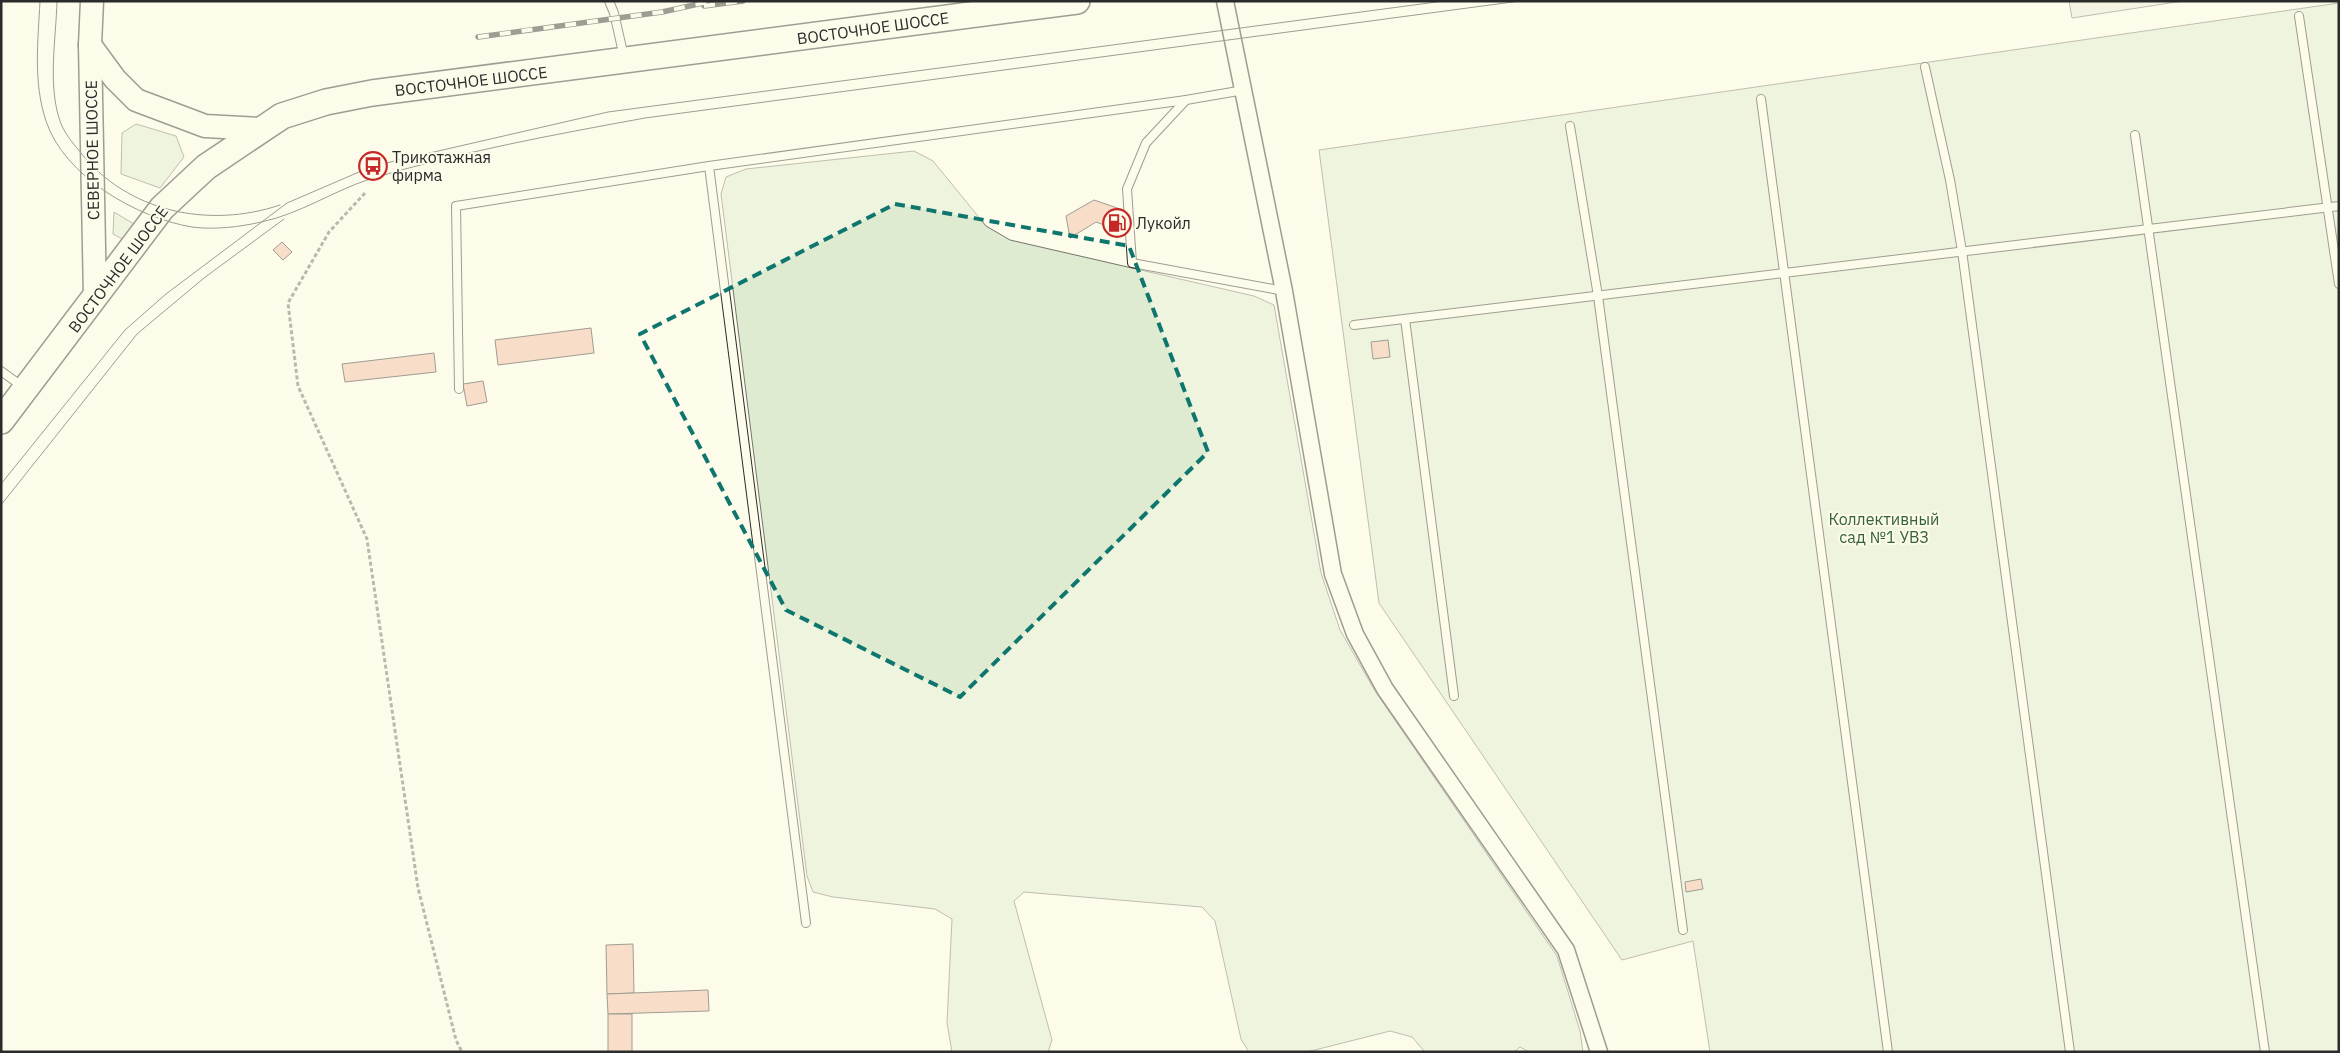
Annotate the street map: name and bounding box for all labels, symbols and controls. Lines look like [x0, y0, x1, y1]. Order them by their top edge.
street label: ВОСТОЧНОЕ ШОССЕ [796, 7, 950, 49]
street label: ВОСТОЧНОЕ ШОССЕ [394, 62, 548, 100]
street label: СЕВЕРНОЕ ШОССЕ [81, 80, 103, 220]
place label: Трикотажная фирма [392, 147, 491, 185]
bus stop icon: Трикотажная фирма [358, 151, 388, 181]
street label: ВОСТОЧНОЕ ШОССЕ [64, 202, 172, 336]
fuel station icon: Лукойл [1102, 208, 1132, 238]
place label: Лукойл [1136, 213, 1191, 233]
park label: Коллективный сад №1 УВЗ [1828, 509, 1940, 547]

